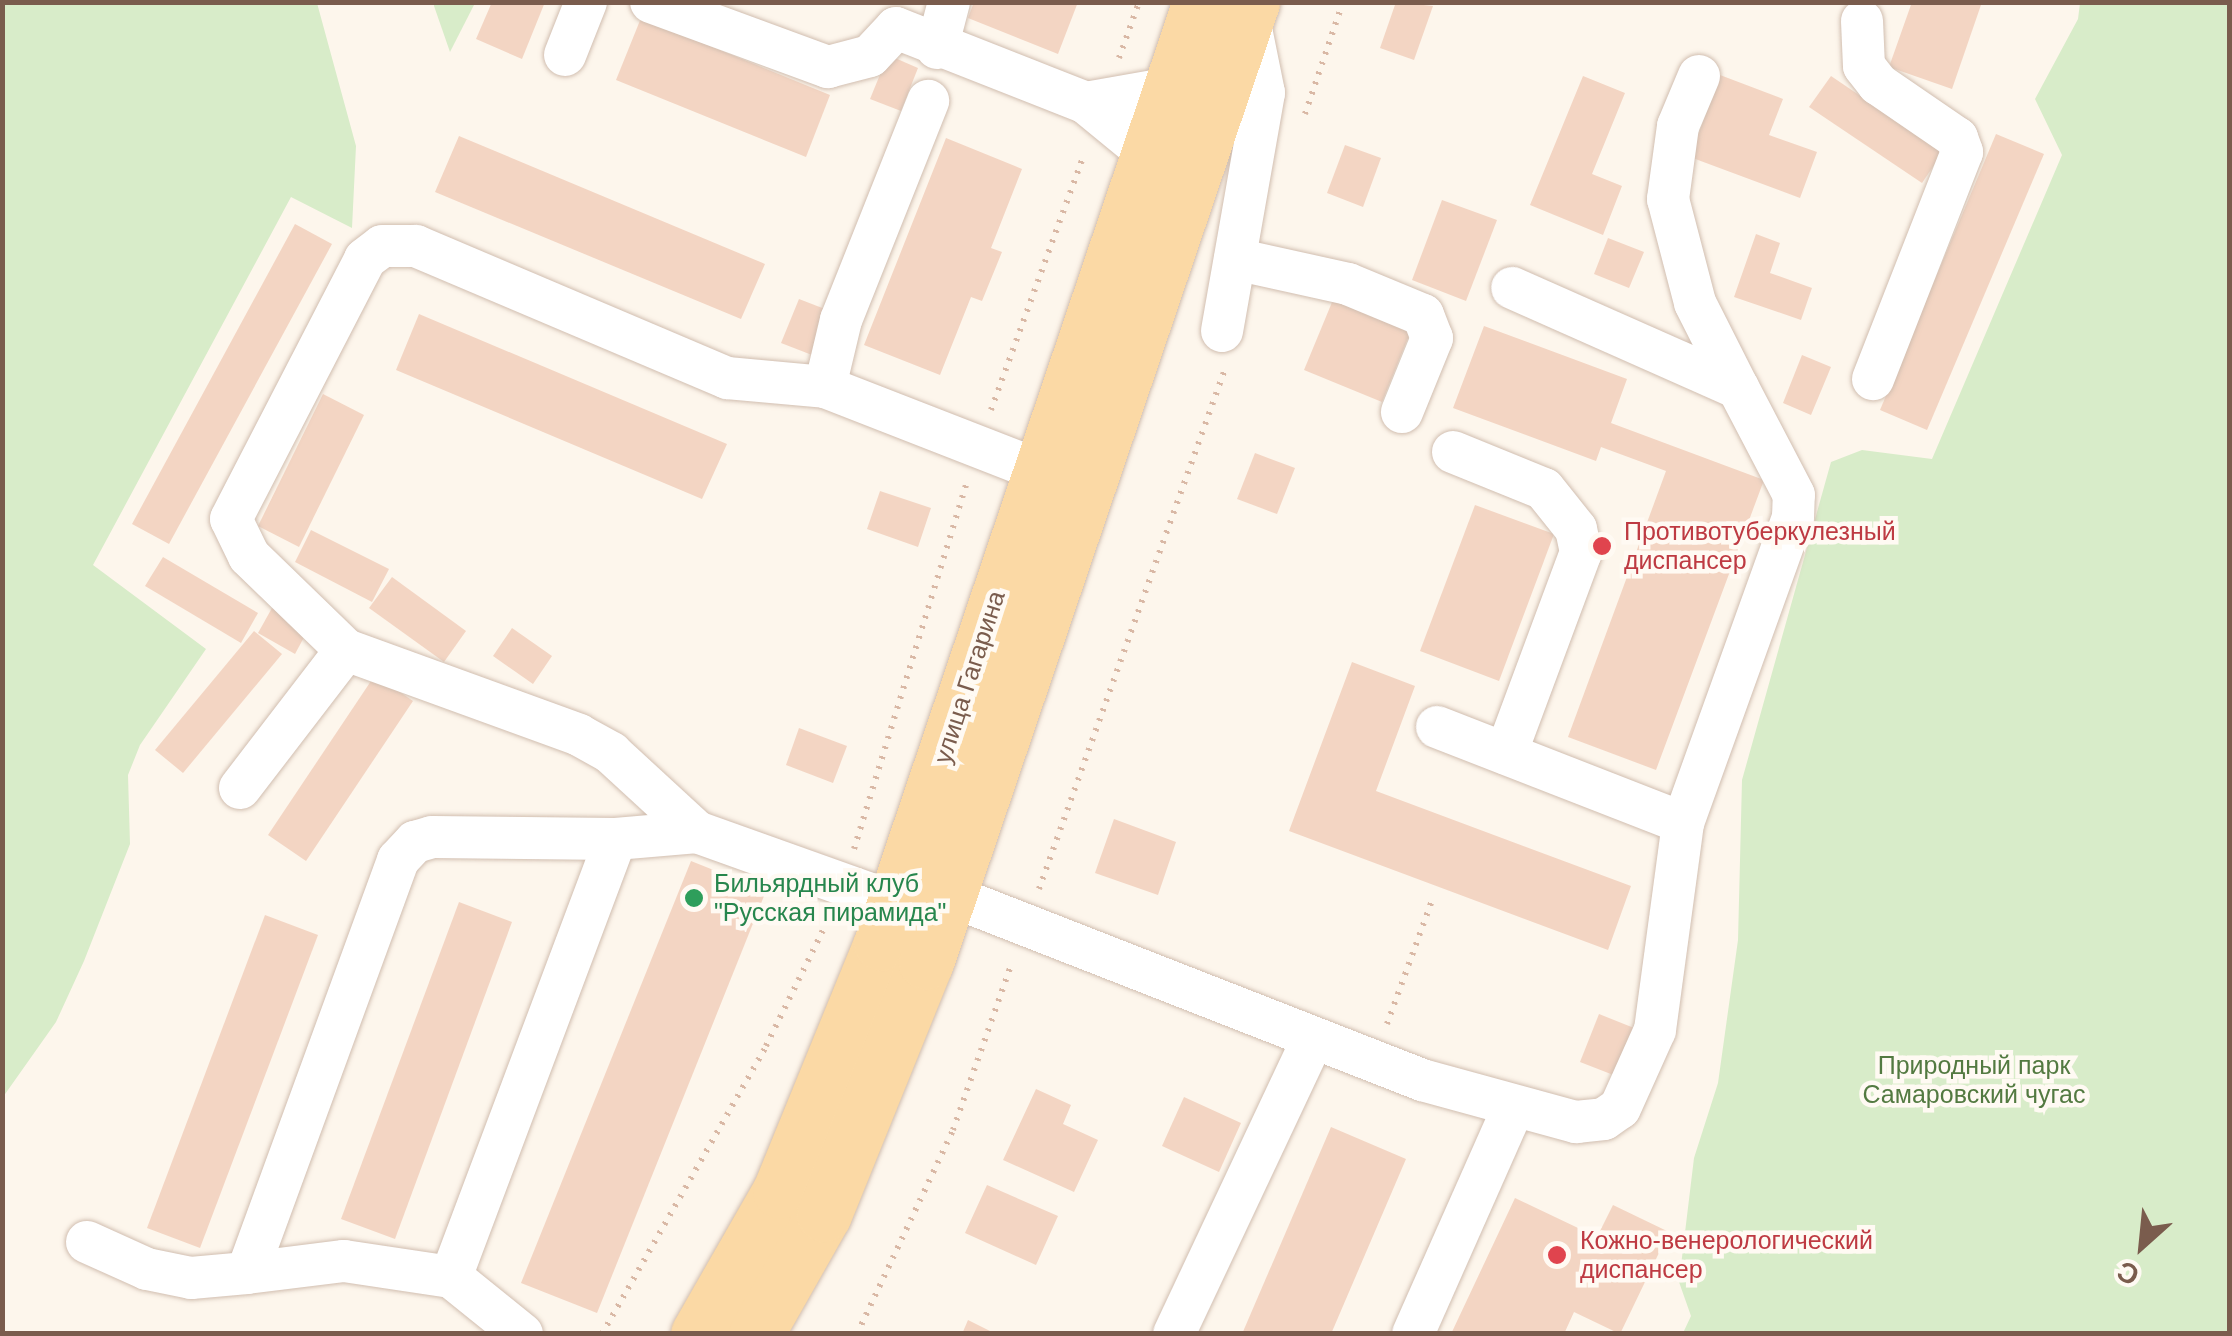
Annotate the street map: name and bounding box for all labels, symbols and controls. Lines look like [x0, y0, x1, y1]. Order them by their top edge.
place label: Противотуберкулезный диспансер [1624, 517, 1896, 576]
marker: Противотуберкулезный диспансер [1589, 533, 1615, 559]
street label: улица Гагарина [927, 587, 1011, 767]
place label: Бильярдный клуб "Русская пирамида" [714, 869, 946, 928]
marker: Бильярдный клуб "Русская пирамида" [683, 887, 705, 909]
park label: Природный парк Самаровский чугас [1863, 1051, 2085, 1110]
north arrow [2092, 1196, 2192, 1296]
place label: Кожно-венерологический диспансер [1580, 1226, 1873, 1285]
marker: Кожно-венерологический диспансер [1544, 1242, 1570, 1268]
text: С [2112, 1255, 2144, 1292]

